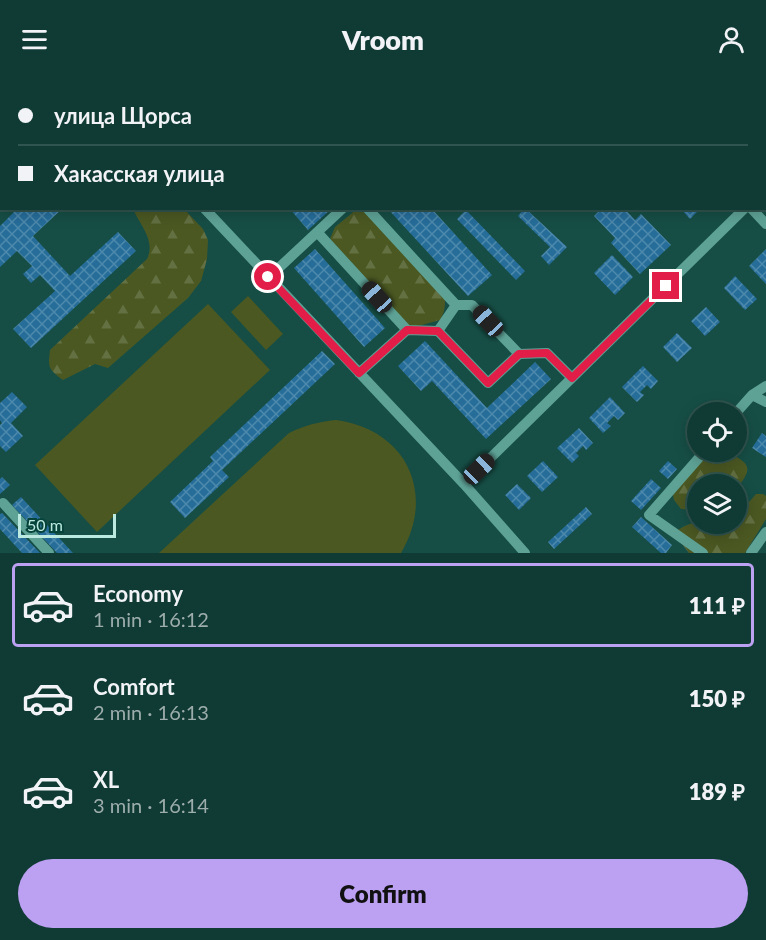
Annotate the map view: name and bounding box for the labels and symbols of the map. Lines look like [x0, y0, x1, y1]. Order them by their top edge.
route start [254, 263, 281, 290]
route end [652, 272, 679, 299]
car [358, 278, 396, 316]
car [469, 302, 507, 340]
car [460, 450, 498, 488]
scale bar [18, 511, 116, 538]

